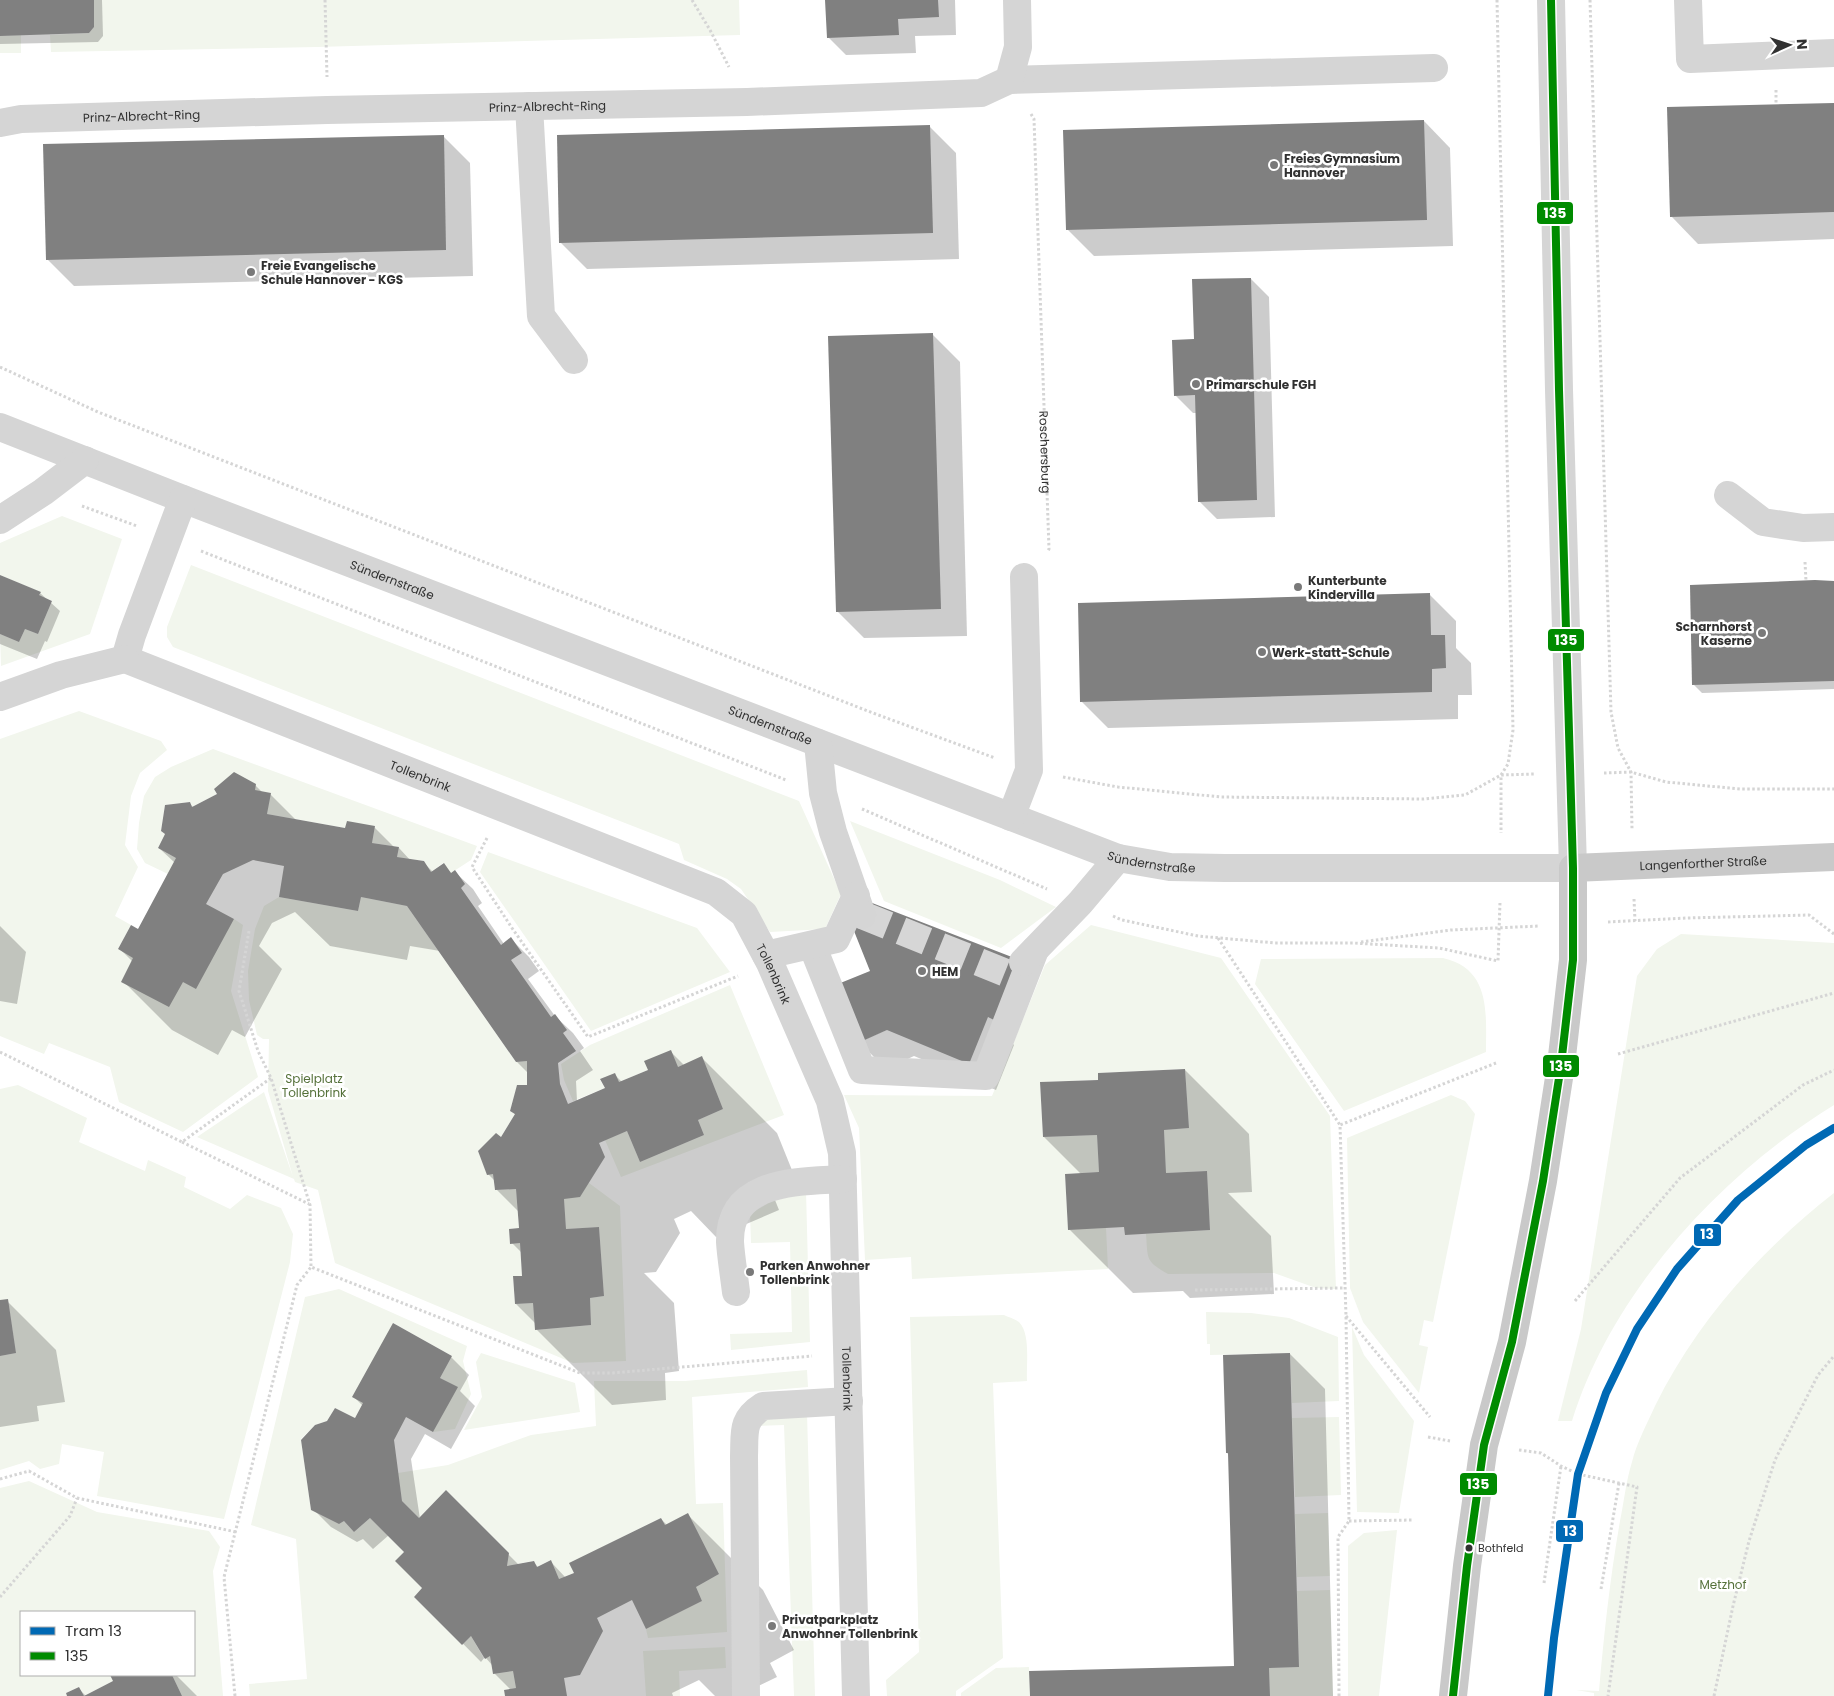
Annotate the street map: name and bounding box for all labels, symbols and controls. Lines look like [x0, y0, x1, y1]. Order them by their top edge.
north arrow [1764, 20, 1814, 70]
text: N [1792, 39, 1812, 50]
street label: Prinz-Albrecht-Ring [489, 96, 606, 115]
street label: Prinz-Albrecht-Ring [83, 105, 200, 126]
place label: Freies Gymnasium Hannover [1284, 150, 1400, 181]
marker: Freies Gymnasium Hannover [1268, 159, 1280, 171]
line badge: 135 [1536, 201, 1574, 225]
text: 135 [1544, 203, 1566, 223]
place label: Freie Evangelische Schule Hannover - KGS [261, 257, 403, 288]
marker: Freie Evangelische Schule Hannover - KGS [245, 266, 257, 278]
place label: Primarschule FGH [1206, 376, 1316, 393]
marker: Primarschule FGH [1190, 378, 1202, 390]
street label: Roschersburg [1036, 410, 1056, 494]
street label: Sündernstraße [348, 556, 437, 603]
place label: Kunterbunte Kindervilla [1308, 572, 1387, 603]
marker: Kunterbunte Kindervilla [1292, 581, 1304, 593]
place label: Scharnhorst Kaserne [1675, 618, 1753, 649]
marker: Scharnhorst Kaserne [1756, 627, 1768, 639]
line badge: 135 [1547, 628, 1585, 652]
text: 135 [1555, 630, 1577, 650]
place label: Werk-statt-Schule [1272, 644, 1390, 661]
marker: Werk-statt-Schule [1256, 646, 1268, 658]
street label: Sündernstraße [726, 701, 815, 748]
street label: Tollenbrink [387, 756, 455, 796]
street label: Sündernstraße [1105, 846, 1196, 876]
street label: Langenforther Straße [1639, 851, 1767, 874]
street label: Tollenbrink [753, 941, 796, 1007]
place label: HEM [932, 963, 958, 980]
marker: HEM [916, 965, 928, 977]
line badge: 135 [1542, 1054, 1580, 1078]
text: 135 [1550, 1056, 1572, 1076]
park label: Spielplatz Tollenbrink [282, 1070, 347, 1101]
line badge: 13 [1693, 1223, 1722, 1247]
text: 13 [1700, 1224, 1714, 1244]
place label: Parken Anwohner Tollenbrink [760, 1257, 870, 1288]
marker: Parken Anwohner Tollenbrink [744, 1266, 756, 1278]
street label: Tollenbrink [838, 1346, 857, 1412]
line badge: 135 [1459, 1472, 1498, 1496]
text: 135 [1467, 1474, 1489, 1494]
line badge: 13 [1555, 1519, 1584, 1543]
text: 13 [1563, 1521, 1577, 1541]
place label: Bothfeld [1478, 1540, 1523, 1556]
marker: Bothfeld [1464, 1543, 1474, 1553]
park label: Metzhof [1700, 1576, 1746, 1593]
legend [20, 1611, 195, 1676]
place label: Privatparkplatz Anwohner Tollenbrink [782, 1611, 918, 1642]
text: Tram 13 [65, 1620, 122, 1641]
marker: Privatparkplatz Anwohner Tollenbrink [766, 1620, 778, 1632]
text: 135 [65, 1645, 88, 1666]

